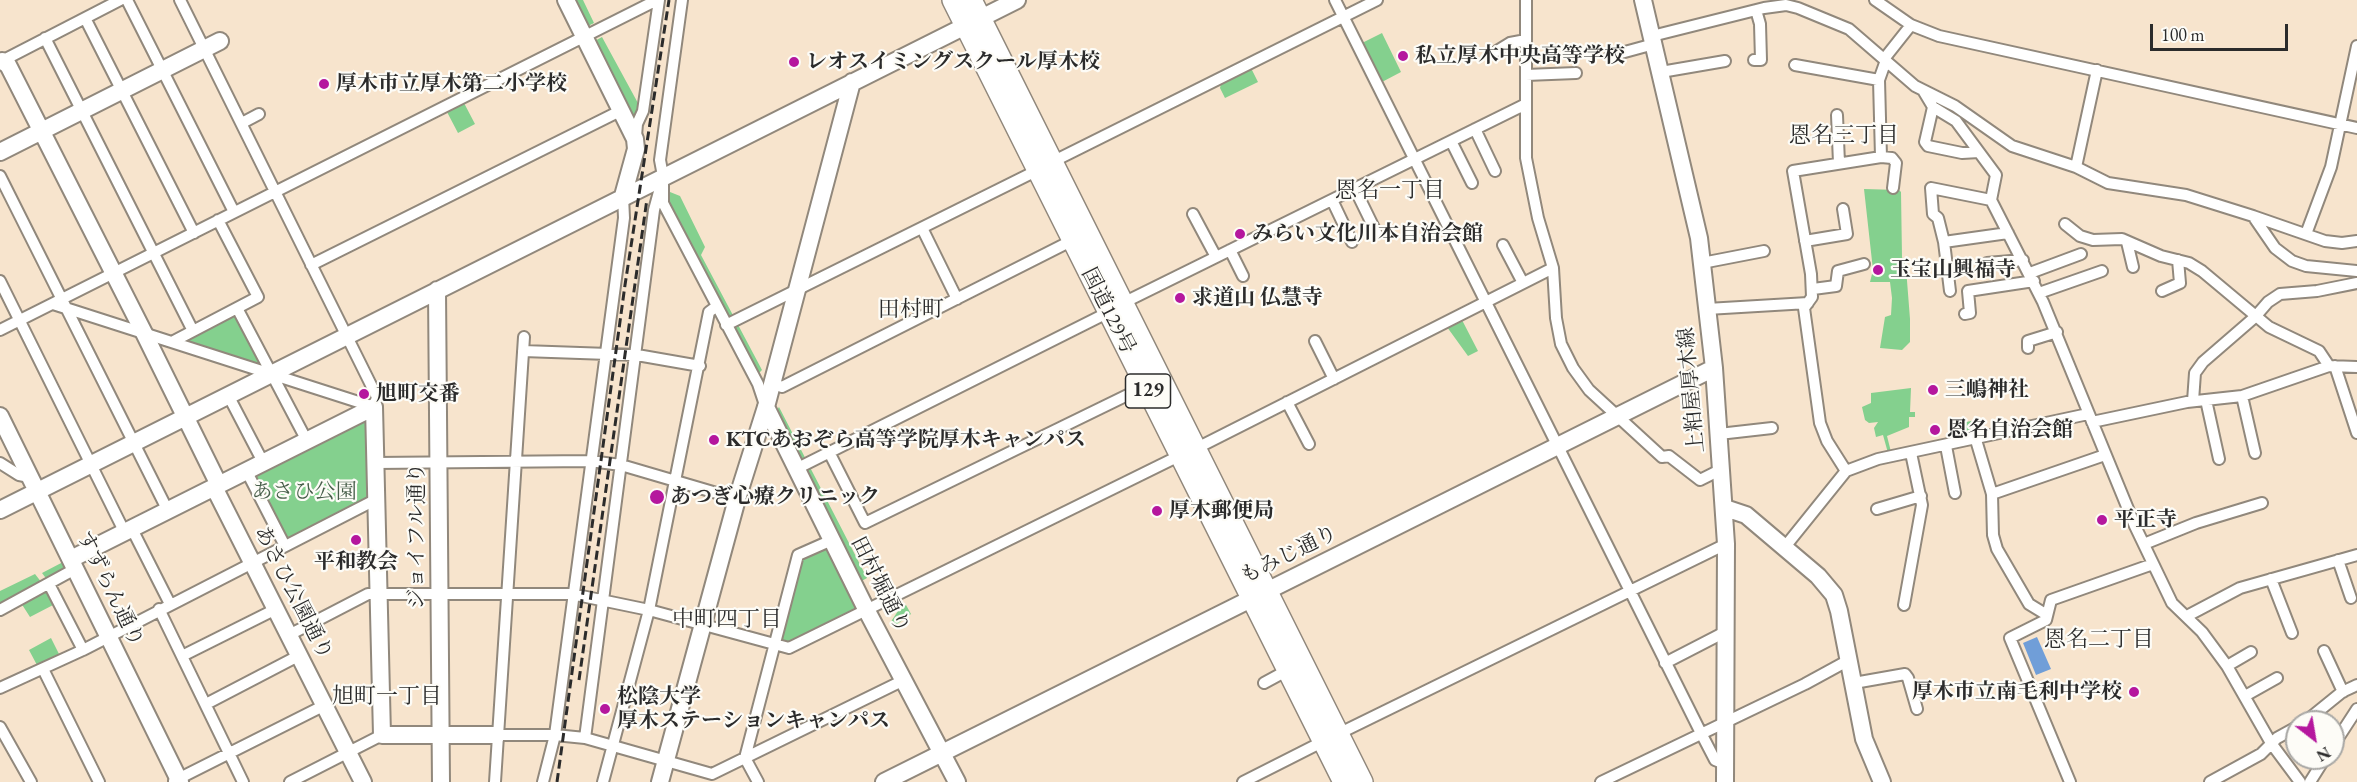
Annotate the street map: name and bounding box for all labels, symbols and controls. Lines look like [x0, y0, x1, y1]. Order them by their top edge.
scale bar [2153, 12, 2291, 50]
text: 100 m [2161, 23, 2205, 46]
place label: 私立厚木中央高等学校 [1415, 43, 1625, 69]
place label: レオスイミングスクール厚木校 [806, 49, 1100, 75]
marker: 私立厚木中央高等学校 [1396, 49, 1410, 63]
marker: レオスイミングスクール厚木校 [787, 55, 801, 69]
place label: 厚木市立厚木第二小学校 [336, 71, 567, 97]
marker: 厚木市立厚木第二小学校 [317, 77, 331, 91]
district label: 恩名三丁目 [1789, 123, 1899, 149]
district label: 恩名一丁目 [1335, 178, 1445, 204]
place label: みらい文化川本自治会館 [1252, 221, 1483, 247]
marker: みらい文化川本自治会館 [1233, 227, 1247, 241]
place label: 玉宝山興福寺 [1890, 257, 2016, 283]
marker: 玉宝山興福寺 [1871, 263, 1885, 277]
street label: 国道129号 [1076, 264, 1140, 358]
place label: 求道山 仏慧寺 [1192, 285, 1323, 311]
marker: 求道山 仏慧寺 [1173, 291, 1187, 305]
district label: 田村町 [878, 297, 944, 323]
street label: 上粕屋厚木線 [1674, 326, 1710, 454]
road number: 129 [1126, 374, 1170, 408]
place label: 三嶋神社 [1945, 377, 2029, 403]
place label: 旭町交番 [376, 381, 460, 407]
marker: 三嶋神社 [1926, 383, 1940, 397]
marker: 旭町交番 [357, 387, 371, 401]
place label: 恩名自治会館 [1947, 417, 2073, 443]
marker: 恩名自治会館 [1928, 423, 1942, 437]
place label: KTCあおぞら高等学院厚木キャンパス [726, 427, 1086, 453]
marker: KTCあおぞら高等学院厚木キャンパス [707, 433, 721, 447]
street label: ジョイフル通り [404, 463, 430, 609]
park label: あさひ公園 [252, 479, 356, 505]
place label: あつぎ心療クリニック [670, 484, 880, 510]
marker: あつぎ心療クリニック [648, 488, 666, 506]
place label: 厚木郵便局 [1169, 498, 1274, 524]
marker: 厚木郵便局 [1150, 504, 1164, 518]
place label: 平正寺 [2114, 507, 2177, 533]
marker: 平正寺 [2095, 513, 2109, 527]
street label: もみじ通り [1236, 521, 1342, 589]
street label: あさひ公園通り [248, 522, 338, 664]
street label: すずらん通り [71, 527, 149, 651]
marker: 平和教会 [349, 533, 363, 547]
street label: 田村堀通り [845, 533, 915, 637]
place label: 平和教会 [314, 549, 398, 575]
district label: 中町四丁目 [672, 607, 782, 633]
district label: 恩名二丁目 [2044, 627, 2154, 653]
place label: 厚木市立南毛利中学校 [1912, 679, 2122, 705]
district label: 旭町一丁目 [332, 684, 442, 710]
place label: 松陰大学 厚木ステーションキャンパス [617, 684, 890, 734]
marker: 厚木市立南毛利中学校 [2127, 685, 2141, 699]
marker: 松陰大学 厚木ステーションキャンパス [598, 702, 612, 716]
north arrow [2285, 710, 2345, 770]
text: N [2313, 742, 2334, 766]

